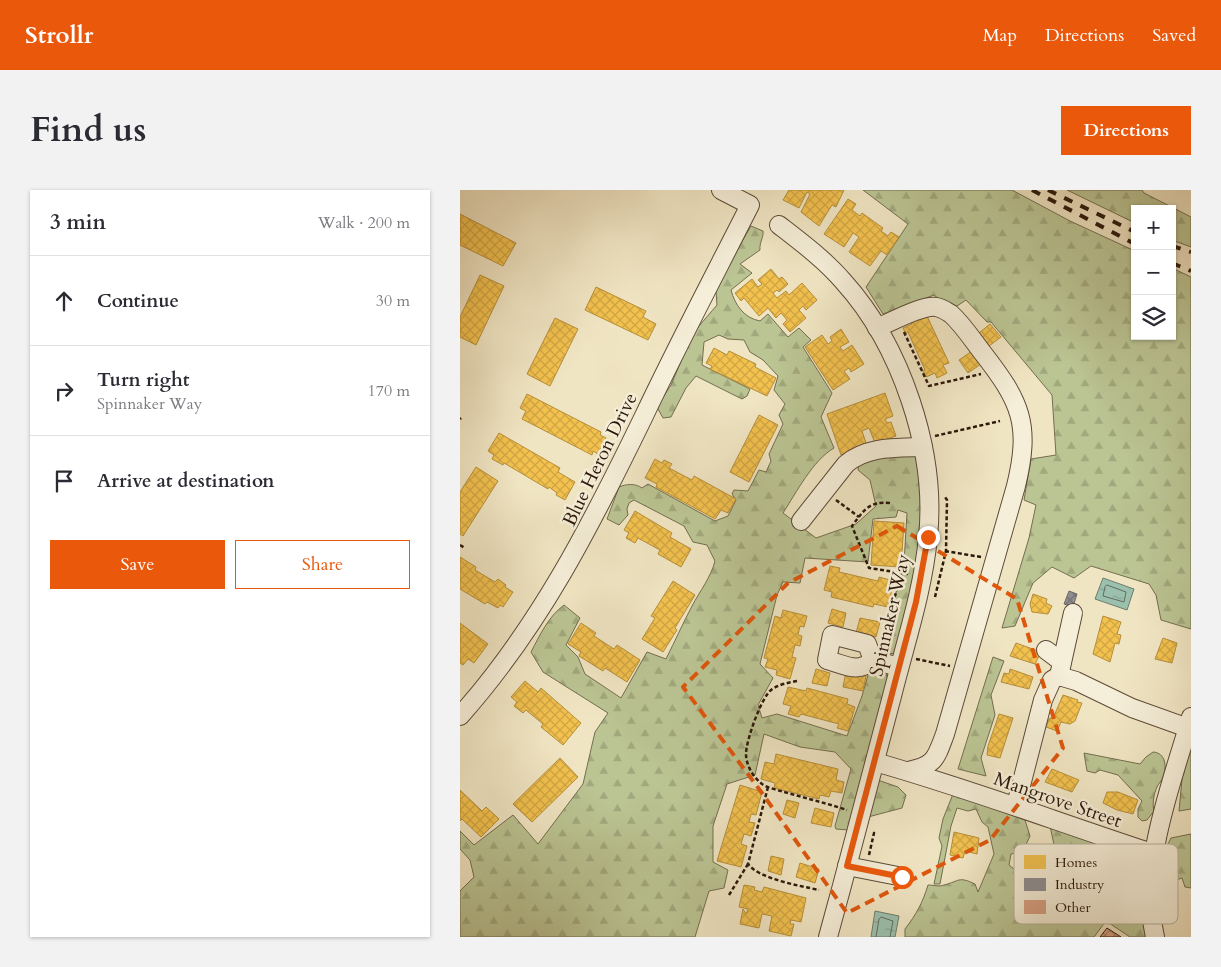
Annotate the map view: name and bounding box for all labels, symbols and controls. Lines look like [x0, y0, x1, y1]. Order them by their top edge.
text: Strollr [25, 19, 93, 52]
text: Map [983, 23, 1017, 48]
text: Directions [1045, 23, 1124, 48]
text: Saved [1152, 23, 1196, 48]
text: Find us [30, 106, 146, 154]
button: Directions [1061, 106, 1191, 155]
map controls [1131, 205, 1176, 340]
button: + [1131, 205, 1176, 250]
text: 3 min [50, 208, 106, 237]
text: Walk · 200 m [318, 212, 410, 234]
button: − [1131, 250, 1176, 295]
icon: ahead [50, 287, 78, 315]
text: Continue [97, 288, 179, 314]
text: 30 m [376, 290, 410, 312]
button: layers [1131, 295, 1176, 340]
text: Turn right [97, 367, 189, 393]
icon: right [50, 377, 78, 405]
text: 170 m [368, 380, 410, 402]
street label: Blue Heron Drive [556, 388, 643, 531]
text: Spinnaker Way [97, 393, 202, 415]
icon: arrive [50, 467, 78, 495]
text: Arrive at destination [97, 468, 274, 494]
route end [917, 526, 940, 549]
button: Save [50, 540, 225, 589]
button: Share [235, 540, 410, 589]
street label: Spinnaker Way [863, 551, 917, 679]
street label: Mangrove Street [990, 766, 1125, 834]
legend [1014, 844, 1178, 924]
text: Homes [1055, 853, 1097, 872]
route start [891, 866, 914, 889]
text: Industry [1055, 875, 1105, 894]
text: Other [1055, 898, 1092, 917]

